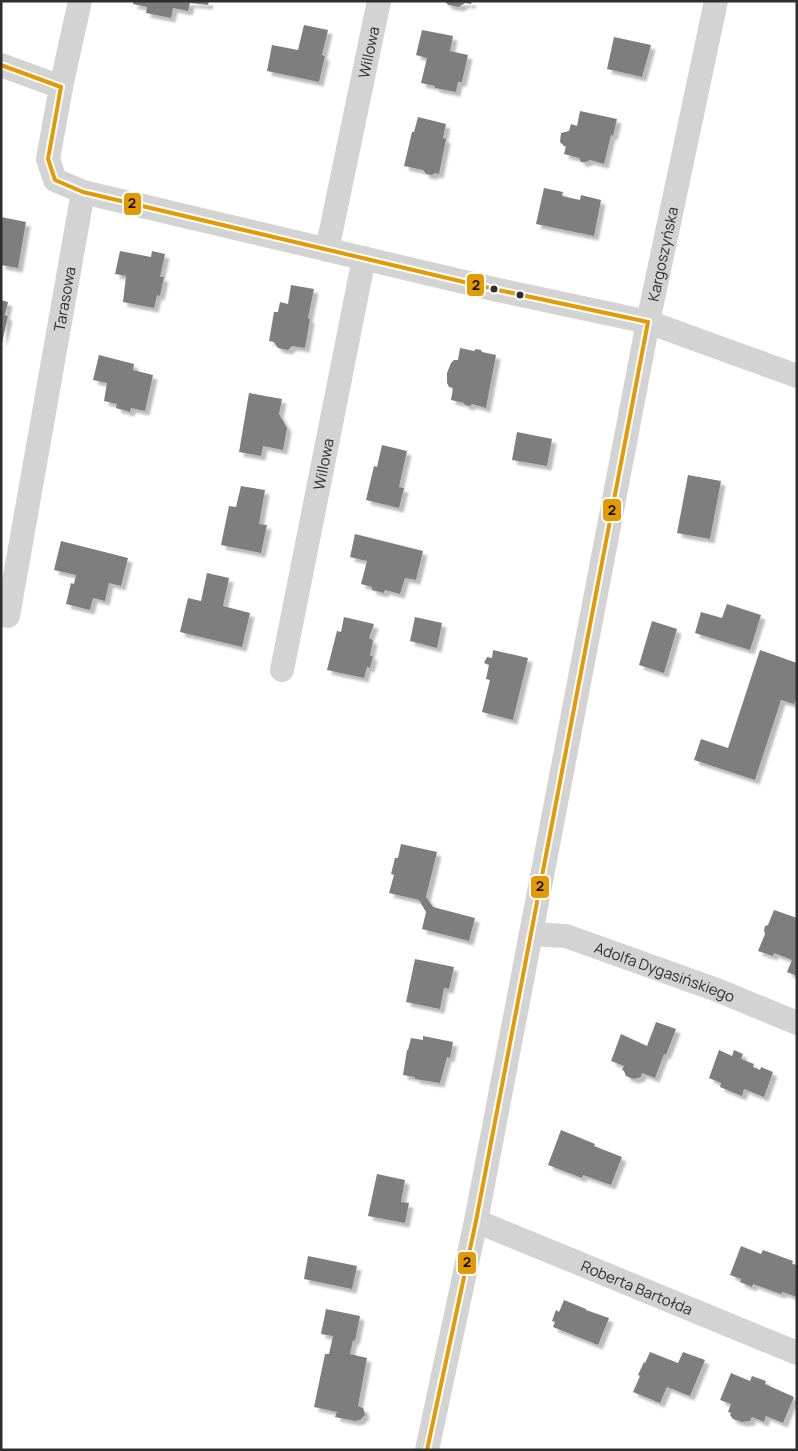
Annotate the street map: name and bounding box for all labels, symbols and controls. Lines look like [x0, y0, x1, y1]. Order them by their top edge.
street label: Willowa [353, 25, 384, 80]
line badge: 2 [123, 192, 142, 216]
text: 2 [128, 193, 136, 212]
street label: Kargoszyńska [642, 205, 683, 303]
street label: Tarasowa [48, 265, 80, 333]
line badge: 2 [466, 273, 485, 297]
text: 2 [472, 275, 480, 294]
unlabelled marker [489, 284, 499, 294]
unlabelled marker [515, 290, 525, 300]
street label: Willowa [308, 436, 338, 492]
line badge: 2 [602, 498, 622, 522]
text: 2 [608, 500, 616, 519]
line badge: 2 [530, 875, 550, 899]
text: 2 [536, 876, 544, 895]
street label: Adolfa Dygasińskiego [592, 937, 738, 1007]
line badge: 2 [457, 1251, 477, 1275]
text: 2 [463, 1252, 471, 1271]
street label: Roberta Bartołda [578, 1255, 696, 1320]

